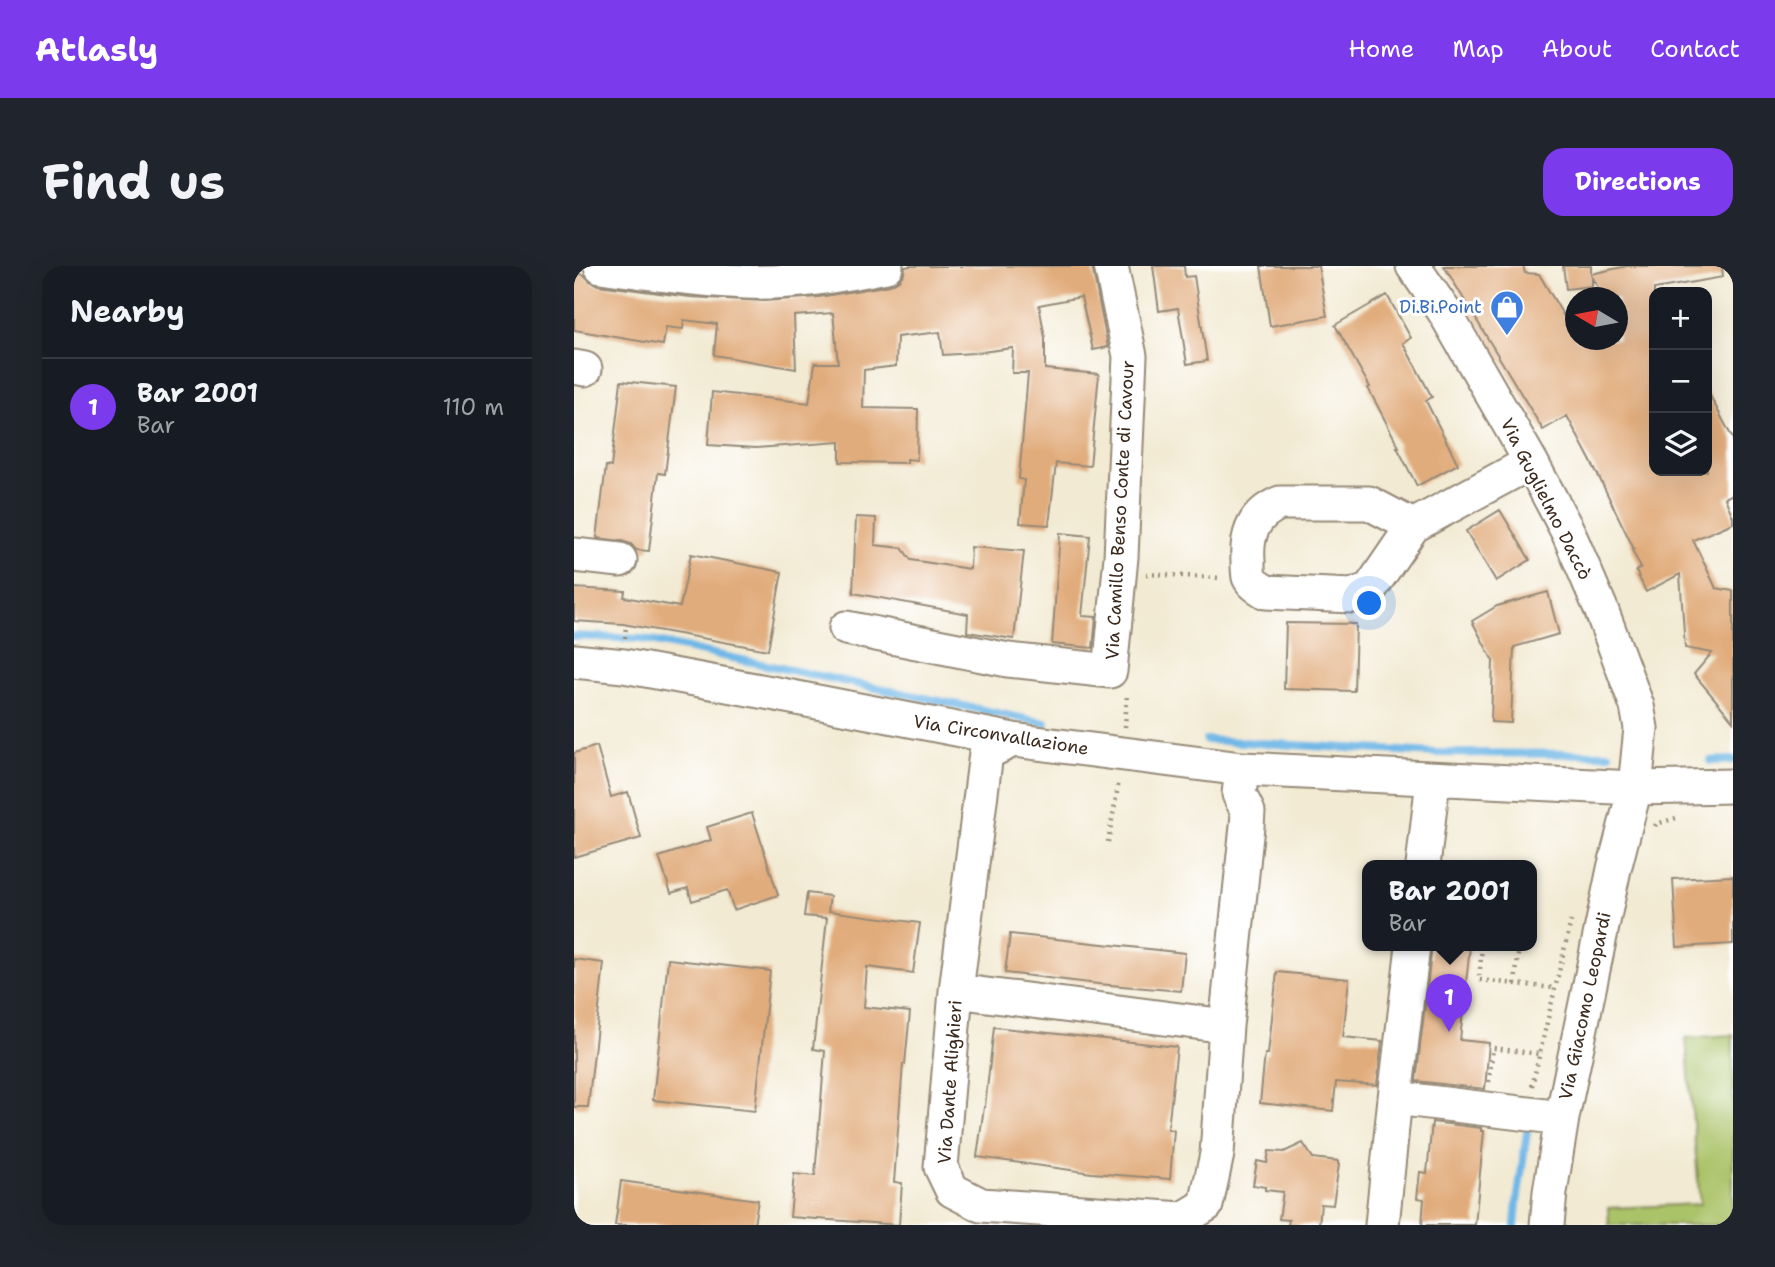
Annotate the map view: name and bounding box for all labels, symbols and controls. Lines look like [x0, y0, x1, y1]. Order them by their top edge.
text: Atlasly [35, 27, 158, 72]
text: Home [1348, 33, 1414, 65]
text: Map [1452, 33, 1504, 65]
text: About [1542, 33, 1612, 65]
text: Contact [1650, 33, 1740, 65]
button: Directions [1543, 148, 1733, 216]
text: Find us [42, 149, 225, 215]
north arrow [1565, 287, 1628, 350]
map controls [1649, 287, 1712, 476]
button: + [1649, 287, 1712, 350]
shop icon: Di.Bi.Point [1488, 288, 1526, 337]
text: Nearby [70, 291, 185, 332]
place label: Di.Bi.Point [1399, 295, 1482, 319]
button: − [1649, 350, 1712, 413]
street label: Via Camillo Benso Conte di Cavour [1100, 359, 1140, 661]
text: Bar 2001 [137, 375, 258, 410]
text: 1 [88, 392, 98, 422]
text: 110 m [442, 392, 504, 422]
text: Bar [137, 410, 175, 440]
button: layers [1649, 413, 1712, 476]
street label: Via Guglielmo Daccò [1495, 414, 1597, 584]
your location [1352, 586, 1386, 620]
street label: Via Circonvallazione [912, 709, 1090, 761]
popup [1362, 860, 1537, 951]
text: Bar 2001 [1389, 873, 1510, 908]
text: Bar [1389, 908, 1427, 938]
street label: Via Giacomo Leopardi [1553, 910, 1617, 1102]
pin: 1 [1426, 974, 1472, 1032]
street label: Via Dante Alighieri [932, 999, 968, 1165]

